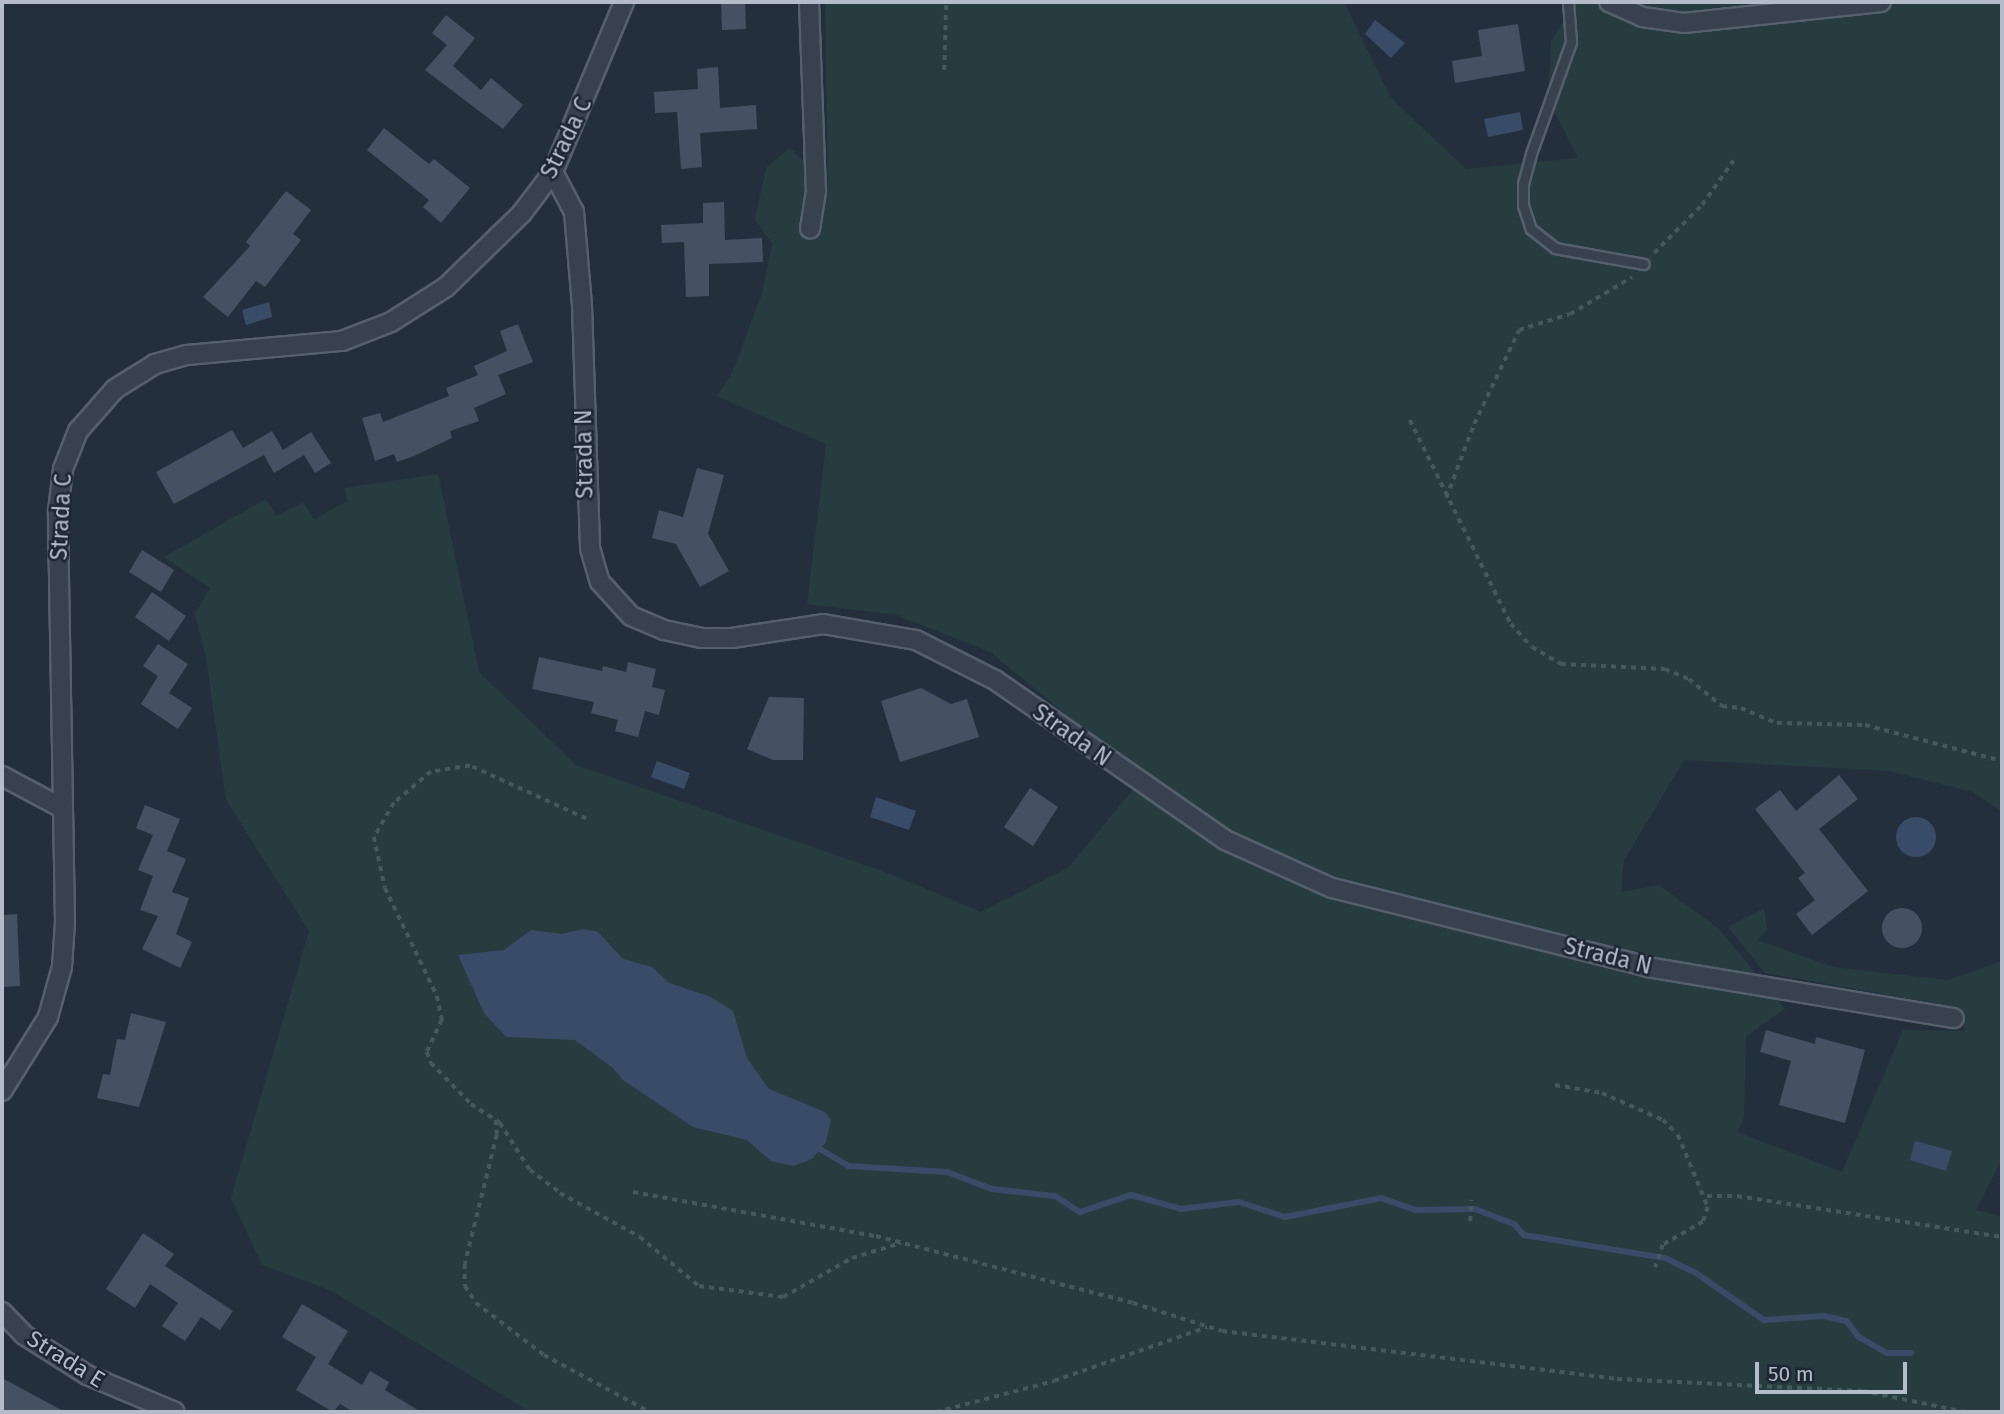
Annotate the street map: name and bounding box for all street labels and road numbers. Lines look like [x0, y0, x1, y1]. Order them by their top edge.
street label: Strada C [535, 93, 597, 183]
street label: Strada N [569, 409, 599, 499]
street label: Strada C [45, 473, 77, 561]
street label: Strada N [1027, 698, 1117, 772]
street label: Strada N [1561, 932, 1655, 980]
street label: Strada E [22, 1324, 110, 1394]

